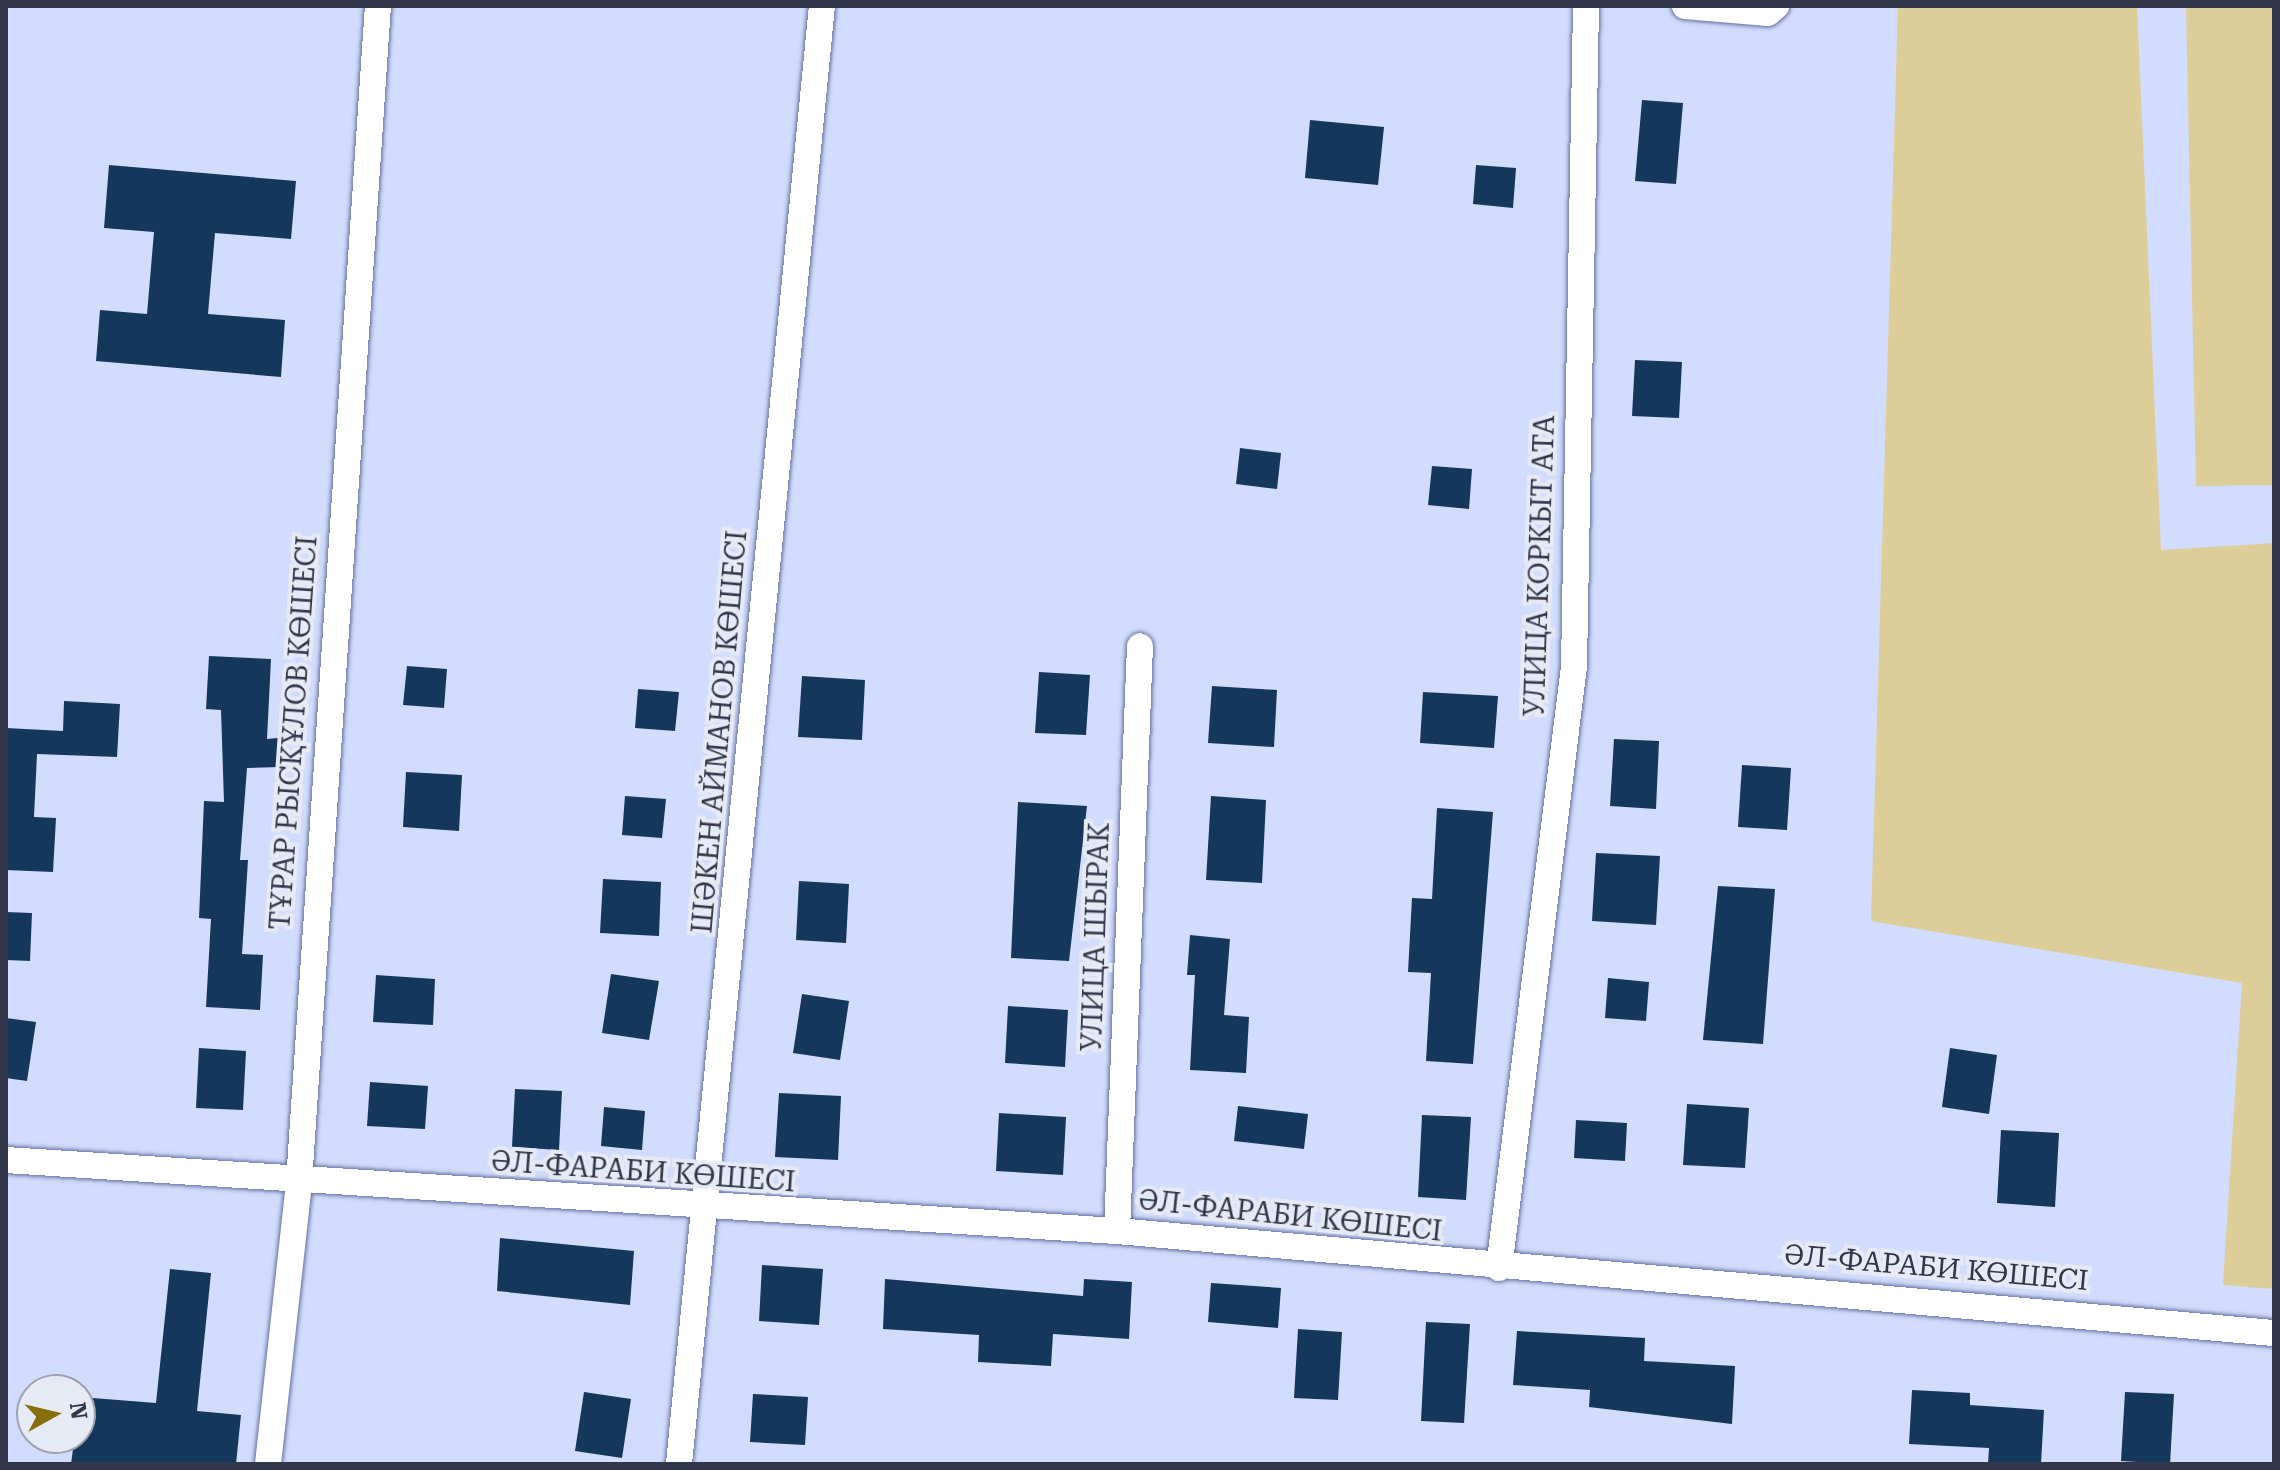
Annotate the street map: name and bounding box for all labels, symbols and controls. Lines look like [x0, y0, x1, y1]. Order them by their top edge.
street label: УЛИЦА КОРКЫТ АТА [1518, 415, 1562, 717]
street label: ШӘКЕН АЙМАНОВ КӨШЕСІ [686, 529, 754, 935]
street label: ТҰРАР РЫСҚҰЛОВ КӨШЕСІ [263, 535, 325, 931]
street label: УЛИЦА ШЫРАК [1075, 822, 1117, 1052]
street label: ӘЛ-ФАРАБИ КӨШЕСІ [489, 1145, 797, 1199]
street label: ӘЛ-ФАРАБИ КӨШЕСІ [1136, 1183, 1444, 1249]
street label: ӘЛ-ФАРАБИ КӨШЕСІ [1782, 1238, 2090, 1298]
north arrow [16, 1374, 96, 1454]
text: N [65, 1401, 92, 1421]

